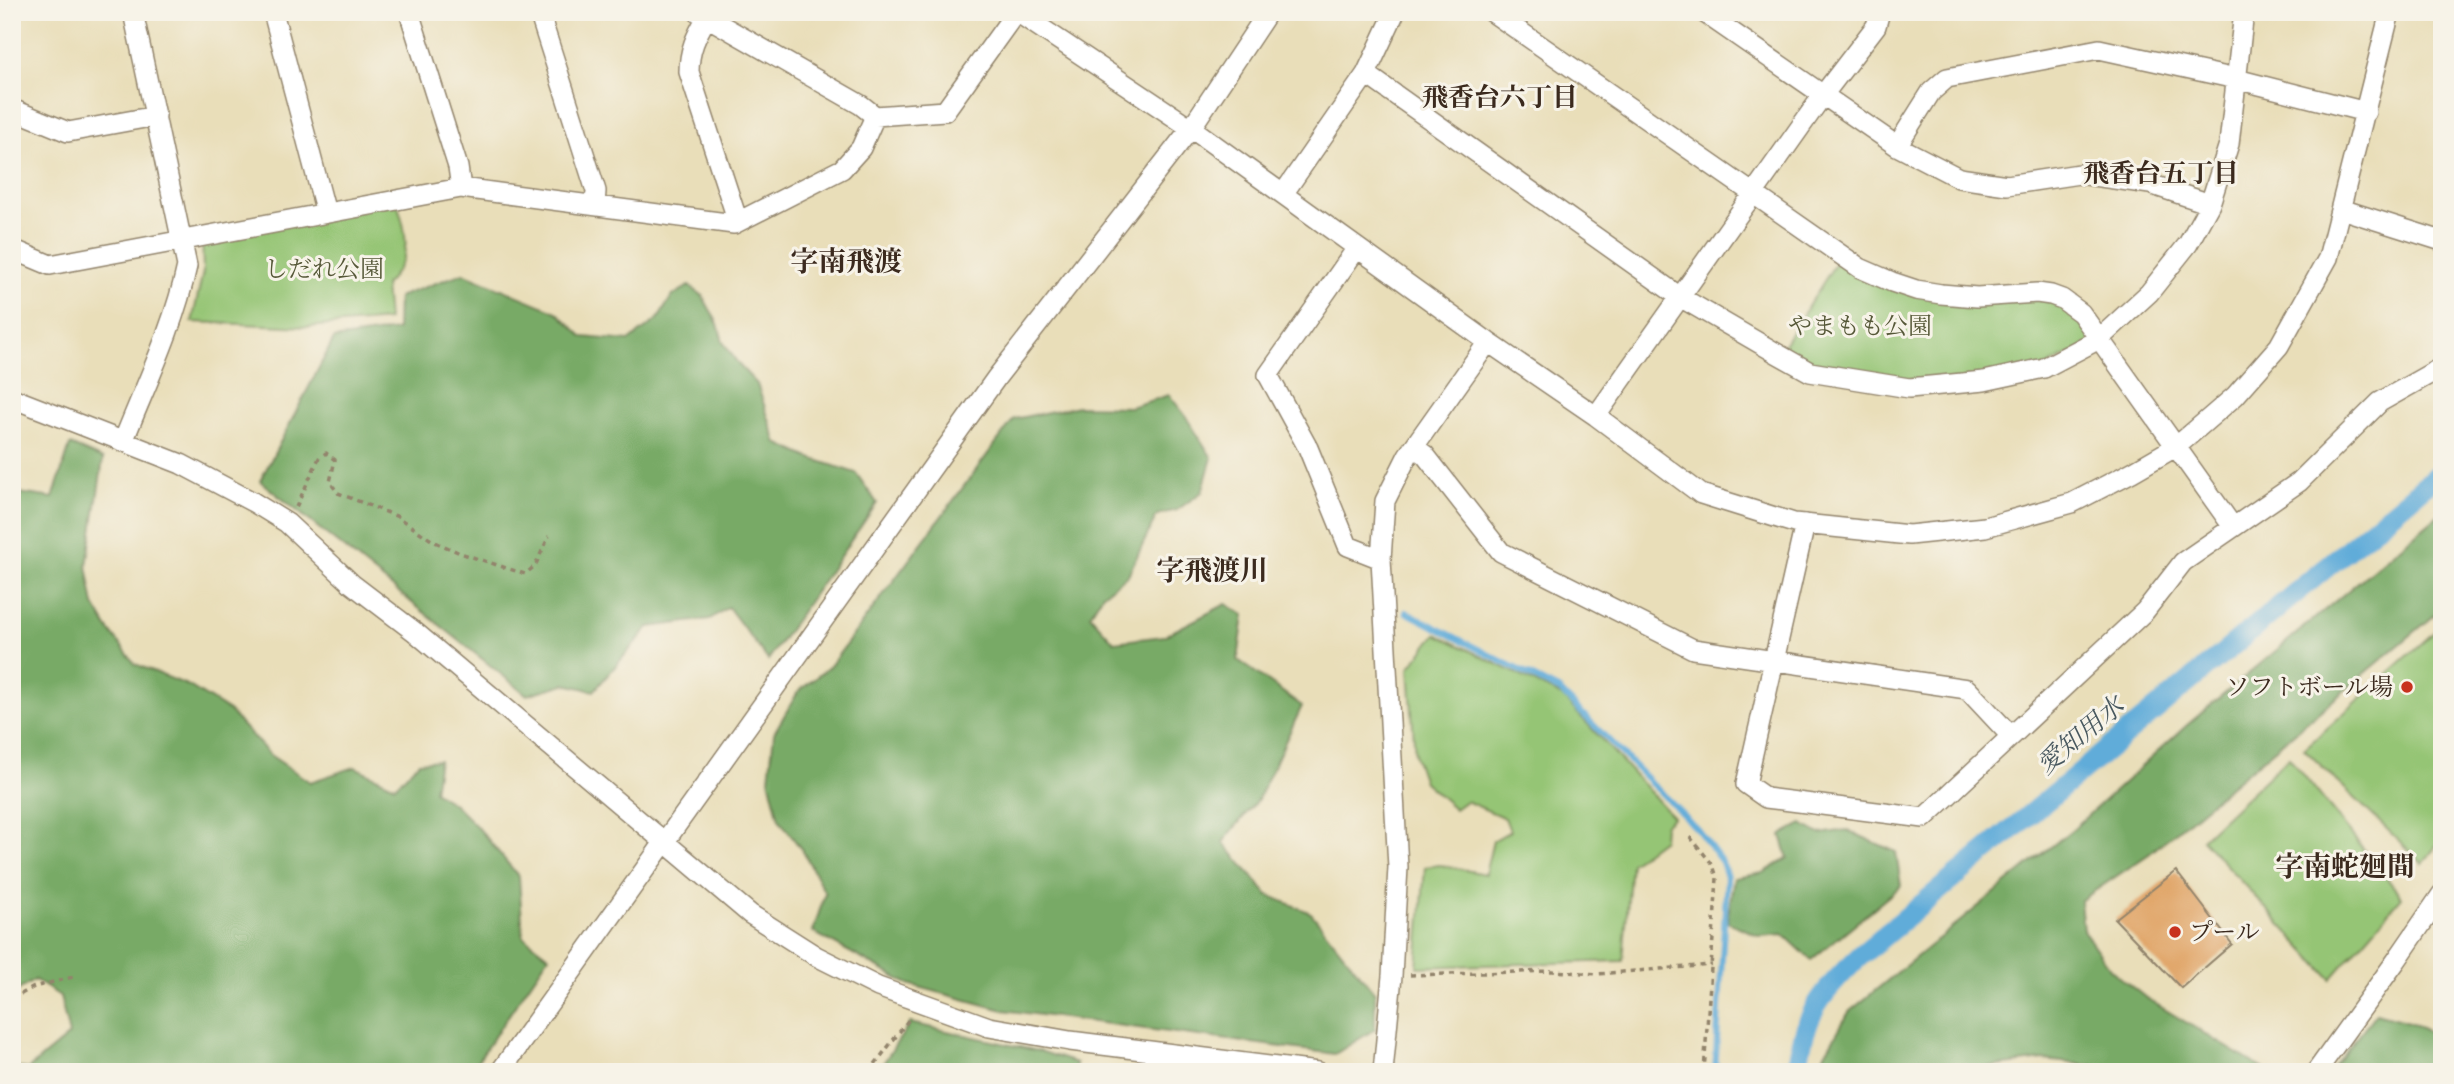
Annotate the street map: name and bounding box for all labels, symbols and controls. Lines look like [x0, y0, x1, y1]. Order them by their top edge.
district label: 飛香台六丁目 [1422, 80, 1578, 114]
district label: 飛香台五丁目 [2083, 156, 2239, 190]
district label: 字南飛渡 [790, 243, 902, 279]
park label: しだれ公園 [264, 253, 384, 284]
park label: やまもも公園 [1788, 310, 1932, 341]
district label: 字飛渡川 [1156, 552, 1268, 588]
place label: ソフトボール場 [2225, 671, 2393, 702]
marker: ソフトボール場 [2399, 679, 2415, 695]
water label: 愛知用水 [2029, 687, 2133, 781]
district label: 字南蛇廻間 [2275, 848, 2415, 884]
place label: プール [2189, 916, 2260, 947]
marker: プール [2167, 924, 2183, 940]

